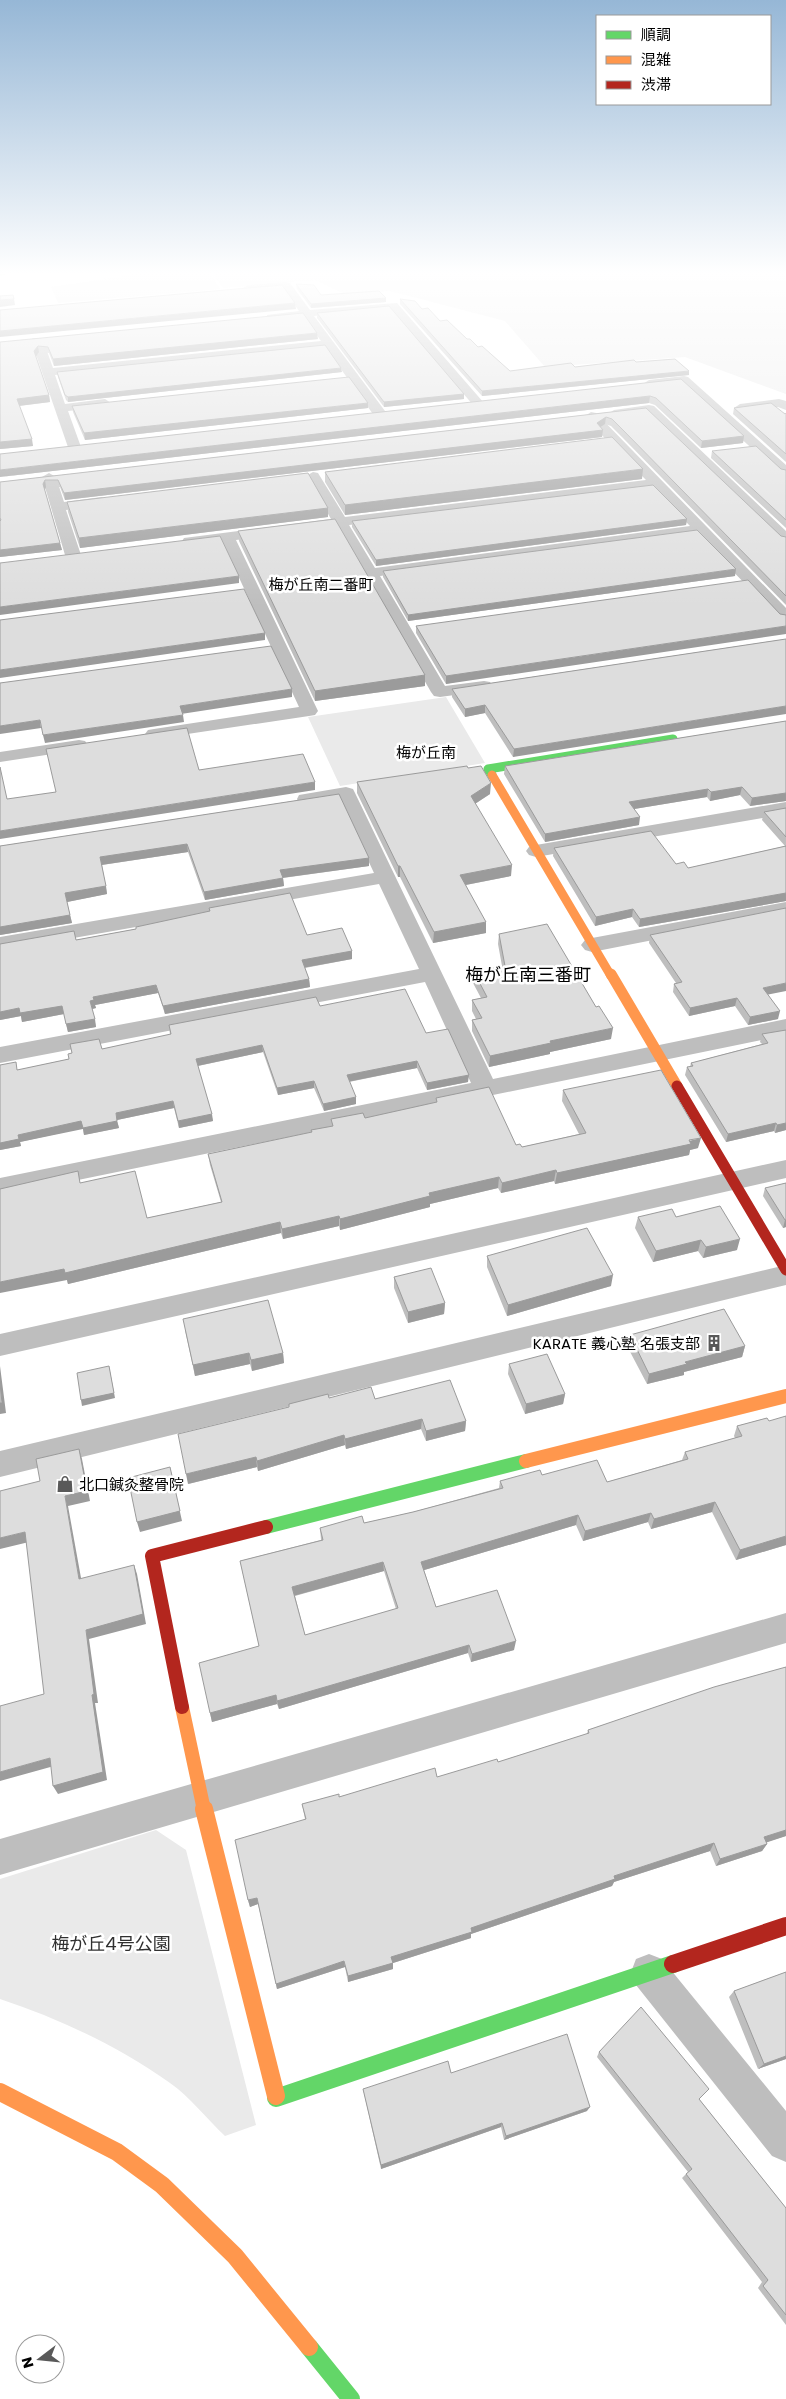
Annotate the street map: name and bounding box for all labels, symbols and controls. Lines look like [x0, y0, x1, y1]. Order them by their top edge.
legend [596, 15, 771, 105]
text: 順調 [641, 24, 671, 45]
text: 混雑 [641, 49, 671, 70]
text: 渋滞 [641, 74, 671, 95]
district label: 梅が丘南二番町 [268, 574, 374, 595]
district label: 梅が丘南 [396, 742, 456, 763]
district label: 梅が丘南三番町 [465, 962, 591, 987]
place label: KARATE 義心塾 名張支部 [533, 1333, 700, 1354]
building icon: KARATE 義心塾 名張支部 [704, 1333, 724, 1353]
shop icon: 北口鍼灸整骨院 [55, 1474, 75, 1494]
place label: 北口鍼灸整骨院 [79, 1474, 184, 1495]
park label: 梅が丘4号公園 [51, 1931, 171, 1956]
north arrow [15, 2334, 65, 2384]
text: N [16, 2355, 39, 2370]

